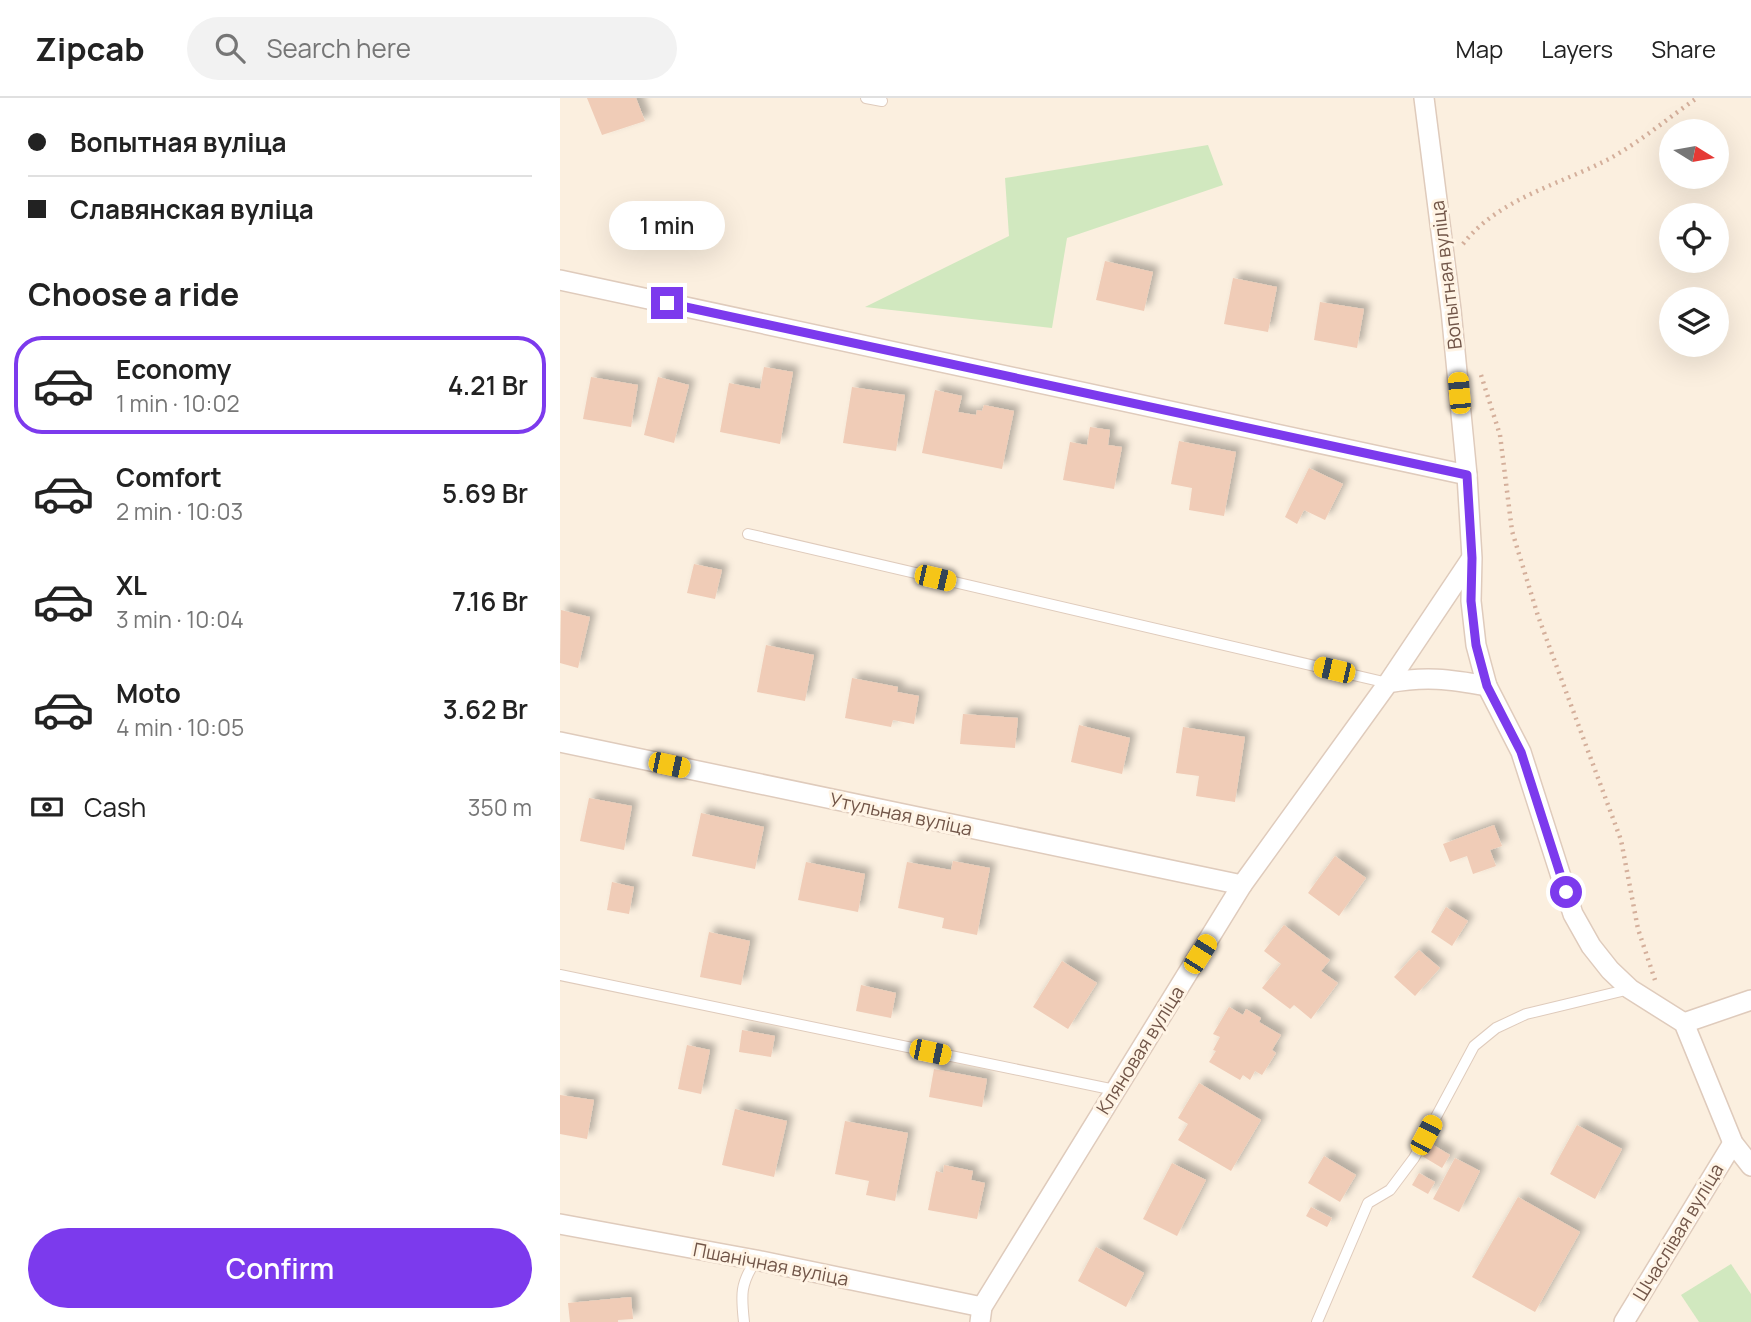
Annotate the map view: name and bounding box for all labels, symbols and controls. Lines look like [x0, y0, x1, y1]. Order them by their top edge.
search box [187, 17, 677, 80]
text: Zipcab [35, 26, 145, 71]
icon: search [211, 29, 249, 67]
text: Search here [267, 30, 411, 66]
text: Map [1456, 32, 1503, 65]
text: Layers [1541, 32, 1613, 65]
text: Share [1651, 32, 1716, 65]
north arrow [1659, 119, 1729, 189]
map controls [1659, 119, 1729, 357]
text: Вопытная вуліца [70, 124, 286, 160]
text: Славянская вуліца [70, 191, 314, 227]
street label: Вопытная вуліца [1424, 199, 1468, 351]
callout: 1 min [609, 202, 725, 250]
button: locate [1659, 203, 1729, 273]
text: 1 min [640, 209, 694, 241]
text: Choose a ride [28, 272, 239, 316]
route end [651, 287, 683, 319]
button: layers [1659, 287, 1729, 357]
text: Economy [116, 351, 231, 387]
icon: car [32, 354, 95, 417]
text: 4.21 Br [448, 367, 528, 403]
car [1447, 371, 1472, 415]
text: 1 min · 10:02 [116, 387, 240, 419]
text: Comfort [116, 459, 222, 495]
icon: car [32, 462, 95, 525]
text: 5.69 Br [442, 475, 528, 511]
text: 2 min · 10:03 [116, 495, 243, 527]
car [913, 563, 958, 593]
text: XL [116, 567, 147, 603]
icon: car [32, 570, 95, 633]
text: 7.16 Br [452, 583, 528, 619]
text: 3 min · 10:04 [116, 603, 244, 635]
car [1312, 655, 1357, 685]
text: Moto [116, 675, 181, 711]
icon: car [32, 678, 95, 741]
text: 3.62 Br [443, 691, 528, 727]
text: 4 min · 10:05 [116, 711, 244, 743]
car [647, 750, 692, 780]
street label: Утульная вуліца [827, 786, 975, 842]
icon: cash [28, 788, 66, 826]
text: Cash [84, 789, 146, 825]
text: 350 m [468, 791, 532, 823]
route start [1550, 876, 1582, 908]
car [1180, 931, 1221, 977]
street label: Кляновая вуліца [1090, 981, 1190, 1119]
car [908, 1037, 953, 1067]
car [1407, 1112, 1446, 1158]
street label: Шчаслівая вуліца [1627, 1158, 1729, 1306]
button: Confirm [28, 1228, 532, 1308]
street label: Пшанічная вуліца [691, 1236, 851, 1292]

